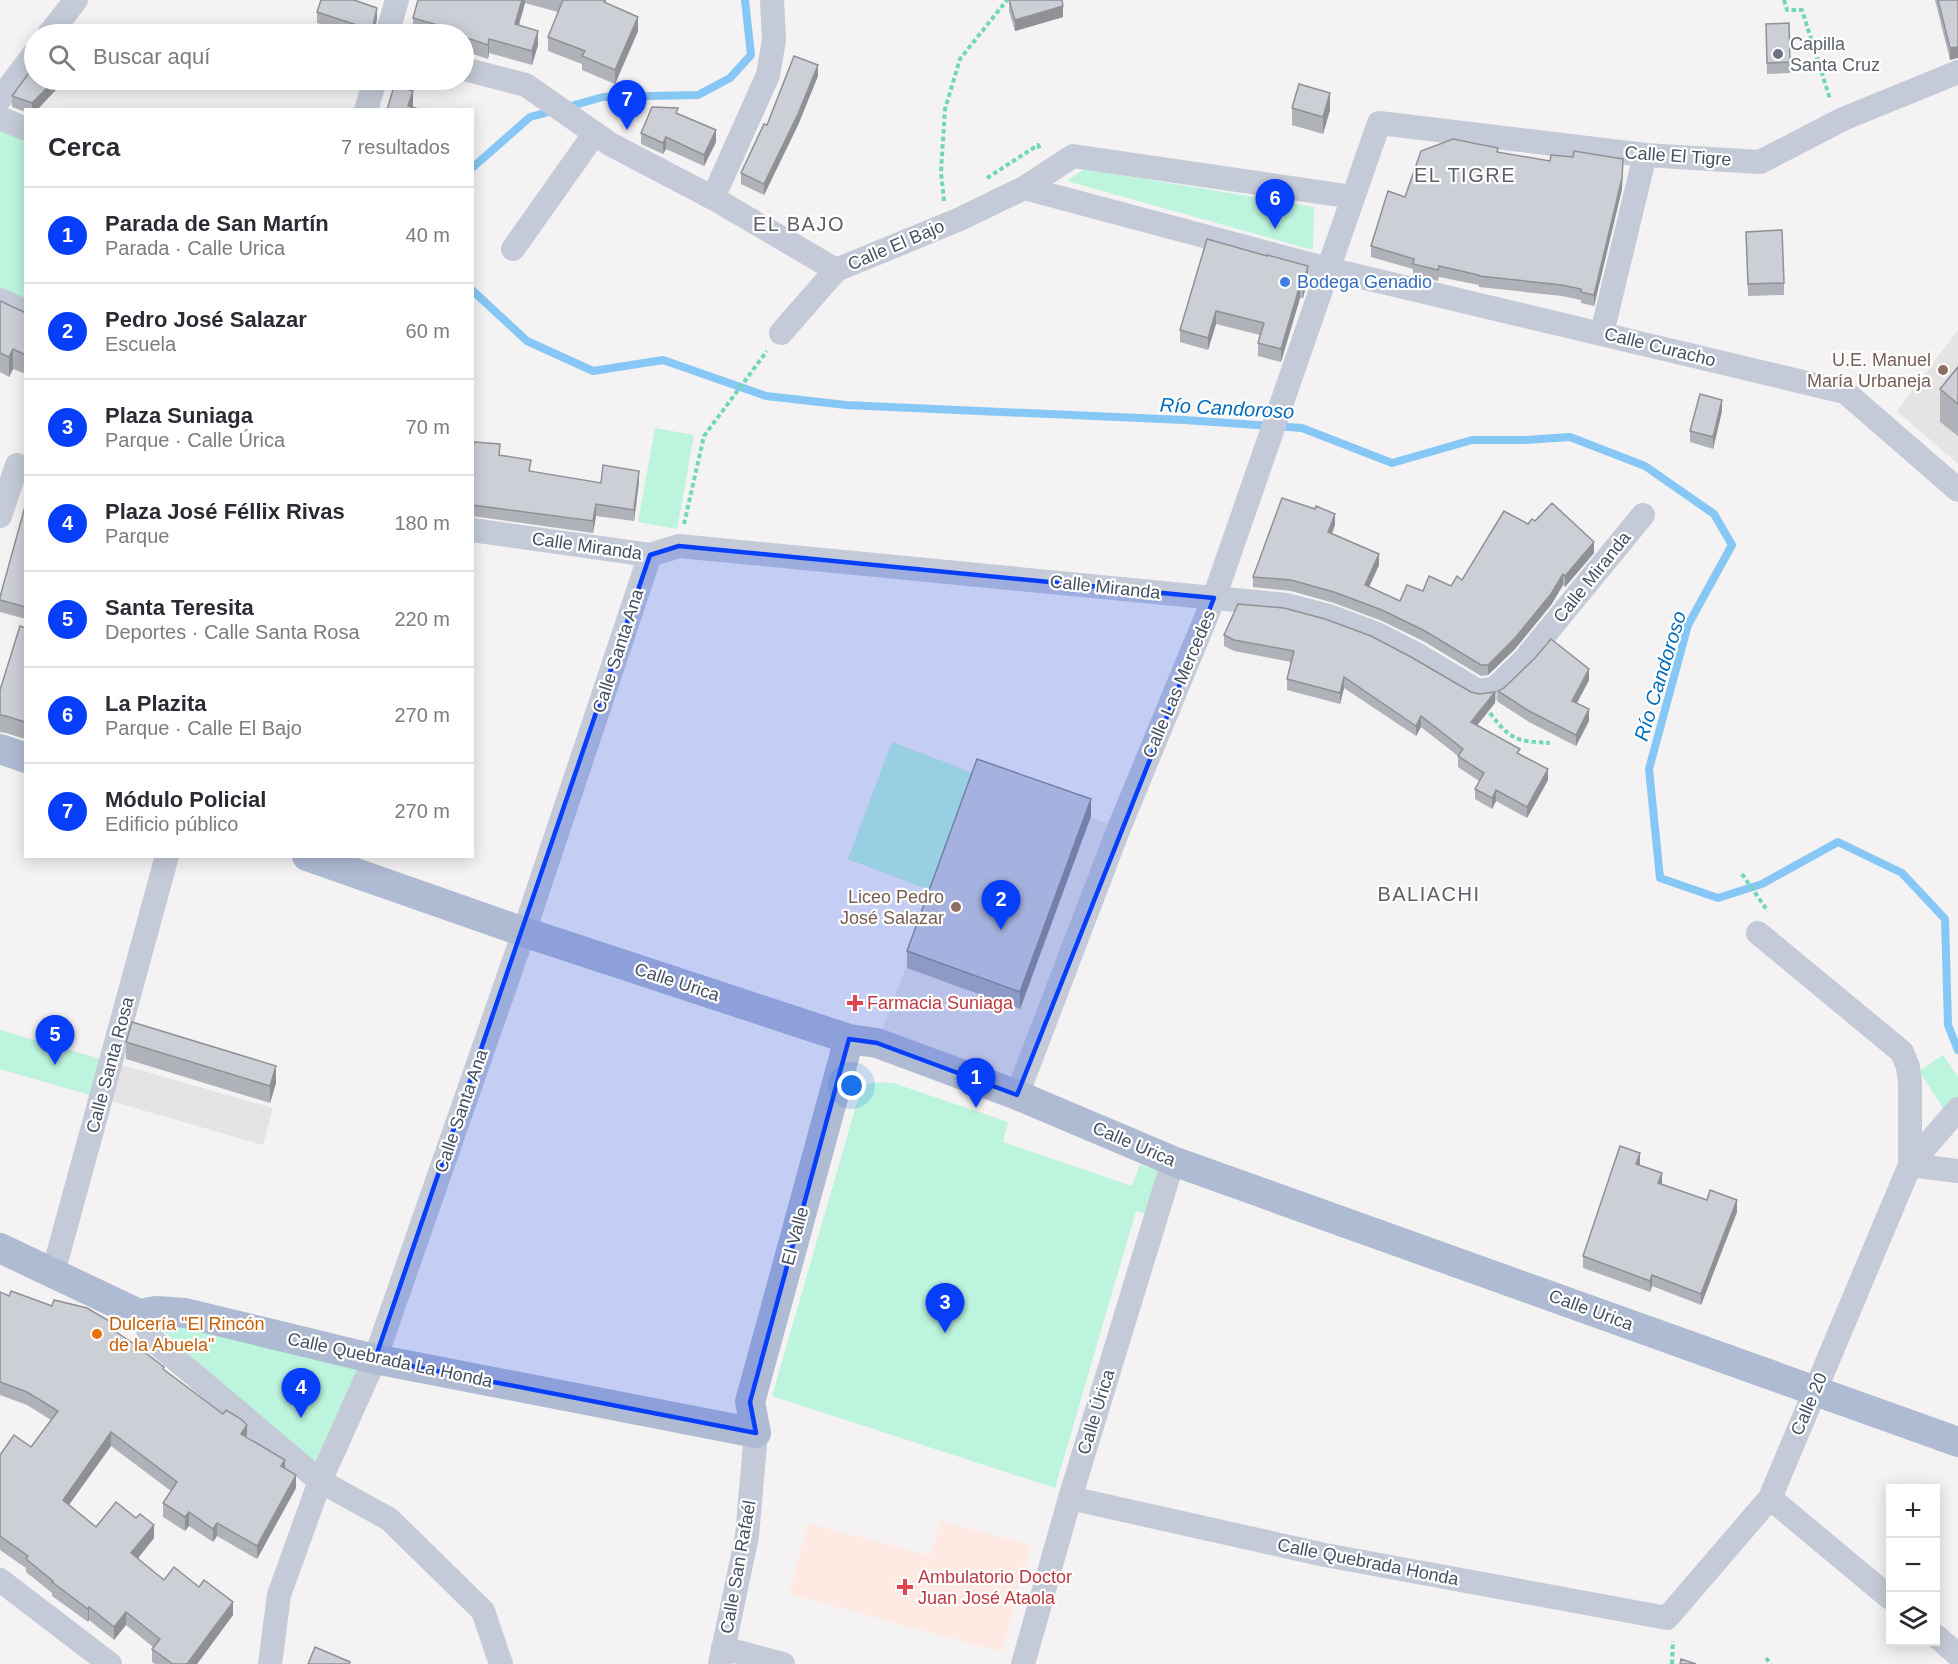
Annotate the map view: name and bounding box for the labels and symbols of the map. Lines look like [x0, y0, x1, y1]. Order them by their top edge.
place label: Capilla Santa Cruz [1790, 34, 1880, 75]
marker: Capilla Santa Cruz [1771, 47, 1785, 61]
pin: 7 [608, 80, 646, 130]
street label: Calle El Tigre [1624, 142, 1732, 170]
district label: EL TIGRE [1414, 164, 1516, 186]
pin: 6 [1256, 180, 1294, 229]
district label: EL BAJO [753, 213, 845, 235]
street label: Calle El Bajo [845, 216, 947, 274]
place label: Bodega Genadio [1297, 272, 1432, 292]
marker: Bodega Genadio [1278, 275, 1292, 289]
street label: Calle Curacho [1602, 323, 1718, 371]
place label: U.E. Manuel María Urbaneja [1807, 350, 1932, 391]
marker: U.E. Manuel María Urbaneja [1936, 363, 1950, 377]
water label: Río Candoroso [1159, 393, 1295, 423]
street label: Calle Miranda [1549, 527, 1635, 626]
street label: Calle Miranda [531, 528, 644, 564]
street label: Calle Miranda [1049, 571, 1162, 603]
street label: Calle Santa Ana [589, 586, 648, 715]
street label: Calle Las Mercedes [1139, 607, 1219, 761]
water label: Río Candoroso [1630, 608, 1690, 744]
pin: 2 [982, 880, 1020, 930]
district label: BALIACHI [1377, 883, 1481, 905]
place label: Liceo Pedro José Salazar [840, 887, 944, 928]
marker: Liceo Pedro José Salazar [949, 900, 963, 914]
street label: Calle Urica [632, 959, 723, 1005]
place label: Farmacia Suniaga [867, 993, 1014, 1013]
street label: Calle Santa Rosa [82, 994, 138, 1135]
marker: Farmacia Suniaga [848, 996, 862, 1010]
pin: 5 [36, 1016, 74, 1065]
street label: Calle Santa Ana [431, 1046, 492, 1175]
pin: 1 [956, 1058, 996, 1108]
your location [837, 1071, 866, 1100]
street label: Calle Urica [1090, 1118, 1179, 1171]
street label: El Valle [778, 1205, 812, 1267]
pin: 3 [926, 1284, 964, 1333]
street label: Calle Urica [1546, 1286, 1637, 1335]
place label: Dulcería "El Rincón de la Abuela" [109, 1314, 264, 1355]
marker: Dulcería "El Rincón de la Abuela" [90, 1327, 104, 1341]
street label: Calle Quebrada La Honda [286, 1328, 495, 1392]
street label: Calle Úrica [1073, 1366, 1119, 1457]
pin: 4 [282, 1368, 320, 1418]
street label: Calle 20 [1787, 1370, 1831, 1438]
street label: Calle San Rafaél [716, 1499, 760, 1635]
street label: Calle Quebrada Honda [1276, 1535, 1461, 1590]
place label: Ambulatorio Doctor Juan José Ataola [918, 1567, 1072, 1608]
marker: Ambulatorio Doctor Juan José Ataola [896, 1578, 914, 1596]

